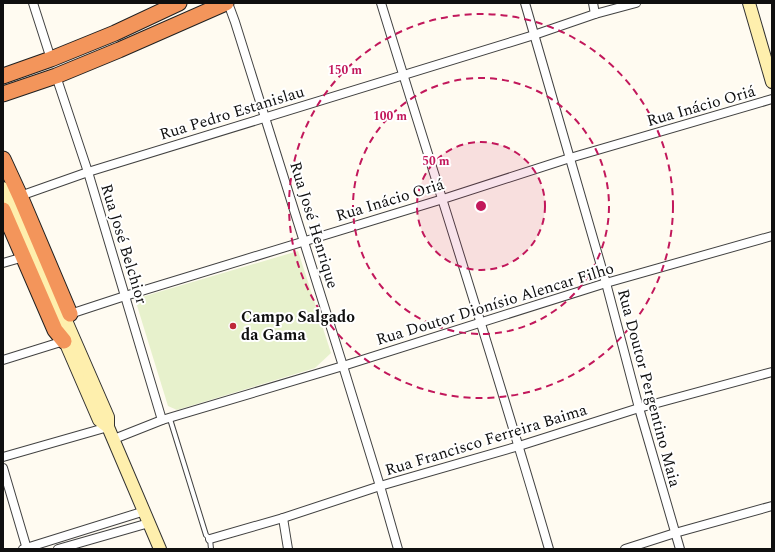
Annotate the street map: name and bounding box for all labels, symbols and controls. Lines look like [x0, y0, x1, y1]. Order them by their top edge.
text: 150 m [328, 61, 362, 80]
street label: Rua Inácio Oriá [644, 79, 758, 133]
street label: Rua Pedro Estanislau [157, 80, 307, 146]
text: 100 m [373, 107, 407, 126]
text: 50 m [422, 152, 450, 171]
street label: Rua José Henrique [283, 159, 345, 291]
street label: Rua Inácio Oriá [333, 172, 447, 228]
street label: Rua José Belchior [94, 181, 154, 307]
centre of rings [474, 199, 488, 213]
street label: Rua Doutor Dionísio Alencar Filho [373, 256, 617, 352]
street label: Rua Doutor Pergentino Maia [611, 286, 687, 490]
place label: Campo Salgado da Gama [241, 305, 355, 347]
marker: Campo Salgado da Gama [228, 321, 238, 331]
street label: Rua Francisco Ferreira Baima [382, 398, 590, 482]

